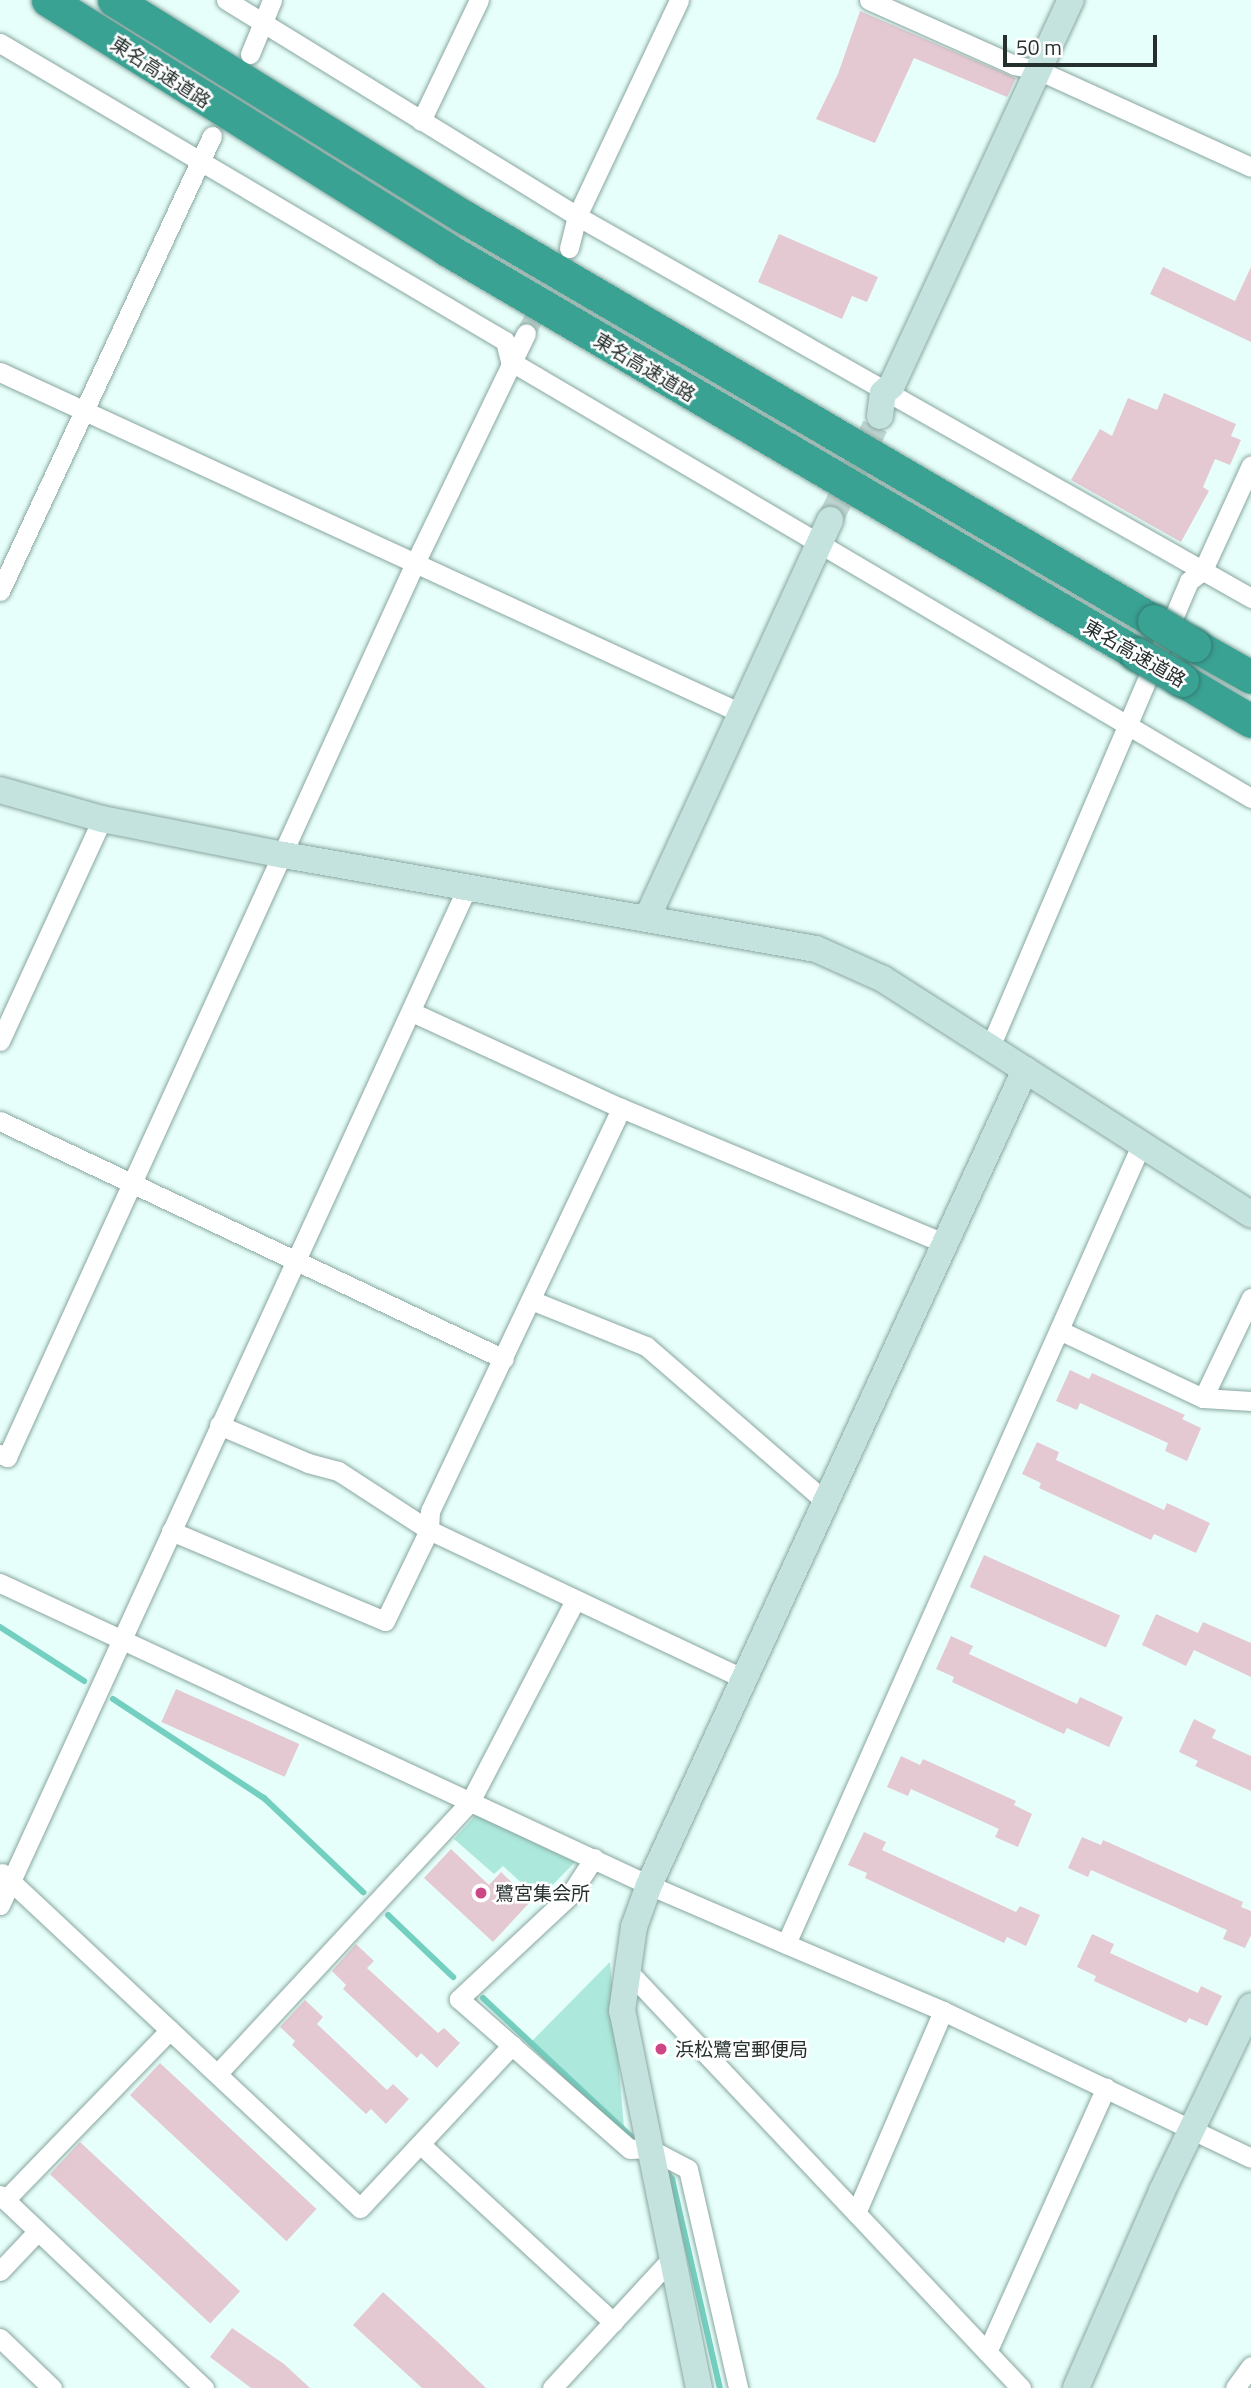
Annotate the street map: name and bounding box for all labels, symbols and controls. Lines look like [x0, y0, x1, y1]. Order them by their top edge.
scale bar [1006, 21, 1160, 65]
street label: 東名高速道路 [107, 31, 215, 113]
text: 50 m [1016, 31, 1062, 63]
street label: 東名高速道路 [590, 328, 700, 406]
street label: 東名高速道路 [1080, 615, 1190, 691]
place label: 鷺宮集会所 [495, 1882, 590, 1904]
marker: 鷺宮集会所 [473, 1885, 489, 1901]
place label: 浜松鷺宮郵便局 [675, 2038, 808, 2060]
marker: 浜松鷺宮郵便局 [653, 2041, 669, 2057]

